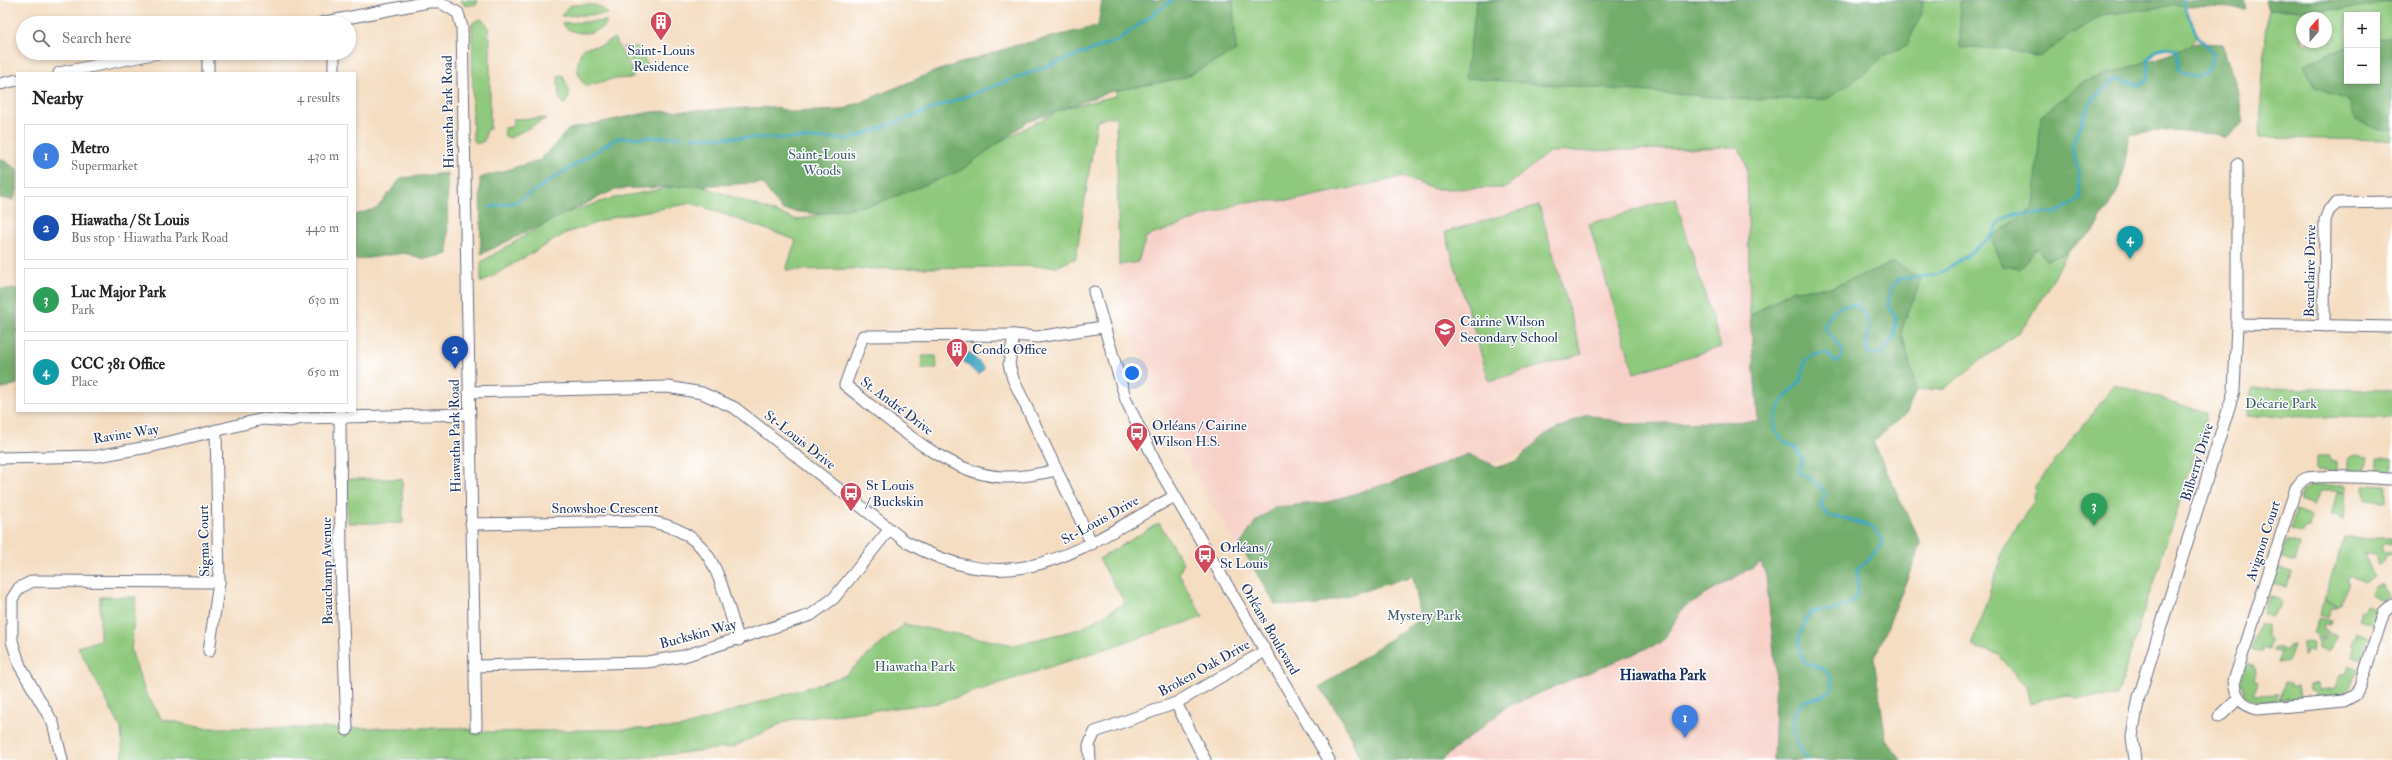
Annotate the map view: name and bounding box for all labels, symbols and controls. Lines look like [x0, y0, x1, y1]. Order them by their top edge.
building icon: Saint-Louis Residence [648, 9, 674, 42]
north arrow [2296, 12, 2332, 48]
map controls [2344, 12, 2380, 84]
button: + [2344, 12, 2380, 48]
search box [16, 16, 356, 60]
icon: search [30, 27, 52, 49]
text: Search here [62, 29, 131, 48]
place label: Saint-Louis Residence [627, 42, 695, 75]
button: − [2344, 48, 2380, 84]
street label: Hiawatha Park Road [439, 55, 457, 169]
text: Nearby [32, 88, 83, 109]
text: 4 results [297, 90, 340, 106]
text: Metro [71, 139, 109, 158]
park label: Saint-Louis Woods [788, 146, 856, 179]
text: 1 [44, 148, 48, 164]
text: 430 m [308, 148, 339, 164]
text: Supermarket [71, 158, 138, 174]
text: Hiawatha / St Louis [71, 211, 189, 230]
text: 2 [43, 220, 49, 236]
text: 440 m [305, 220, 339, 236]
street label: Beauclaire Drive [2301, 224, 2319, 318]
pin: 4 [2117, 226, 2143, 259]
text: Bus stop · Hiawatha Park Road [71, 230, 228, 246]
text: Luc Major Park [71, 283, 166, 302]
text: 3 [44, 292, 49, 308]
text: 630 m [308, 292, 339, 308]
text: Park [71, 302, 95, 318]
place label: Cairine Wilson Secondary School [1460, 313, 1558, 347]
school or university icon: Cairine Wilson Secondary School [1432, 316, 1458, 349]
pin: 2 [442, 336, 468, 369]
building icon: Condo Office [944, 336, 970, 369]
place label: Condo Office [972, 341, 1047, 358]
text: CCC 381 Office [71, 355, 165, 374]
your location [1122, 363, 1142, 383]
text: 4 [42, 364, 50, 380]
text: 650 m [307, 364, 339, 380]
street label: St. André Drive [857, 373, 937, 439]
text: Place [71, 374, 98, 390]
street label: Hiawatha Park Road [446, 379, 464, 493]
park label: Décarie Park [2245, 395, 2317, 412]
street label: St-Louis Drive [761, 407, 839, 473]
place label: Orléans / Cairine Wilson H.S. [1151, 417, 1247, 450]
street label: Ravine Way [92, 420, 161, 449]
bus stop icon: Orléans / Cairine Wilson H.S. [1124, 420, 1150, 453]
street label: Bilberry Drive [2177, 421, 2218, 503]
place label: St Louis / Buckskin [865, 477, 924, 510]
bus stop icon: St Louis / Buckskin [838, 480, 864, 513]
street label: St-Louis Drive [1058, 492, 1142, 548]
pin: 3 [2081, 493, 2107, 526]
street label: Avignon Court [2242, 498, 2284, 584]
street label: Snowshoe Crescent [551, 500, 659, 517]
street label: Sigma Court [195, 504, 213, 577]
street label: Beauchamp Avenue [318, 517, 337, 625]
place label: Orléans / St Louis [1220, 539, 1272, 572]
bus stop icon: Orléans / St Louis [1192, 542, 1218, 575]
street label: Orléans Boulevard [1237, 580, 1303, 678]
park label: Mystery Park [1387, 607, 1461, 625]
street label: Buckskin Way [658, 615, 739, 653]
street label: Broken Oak Drive [1155, 636, 1253, 700]
park label: Hiawatha Park [874, 658, 956, 675]
district label: Hiawatha Park [1619, 666, 1707, 685]
pin: 1 [1672, 705, 1698, 738]

